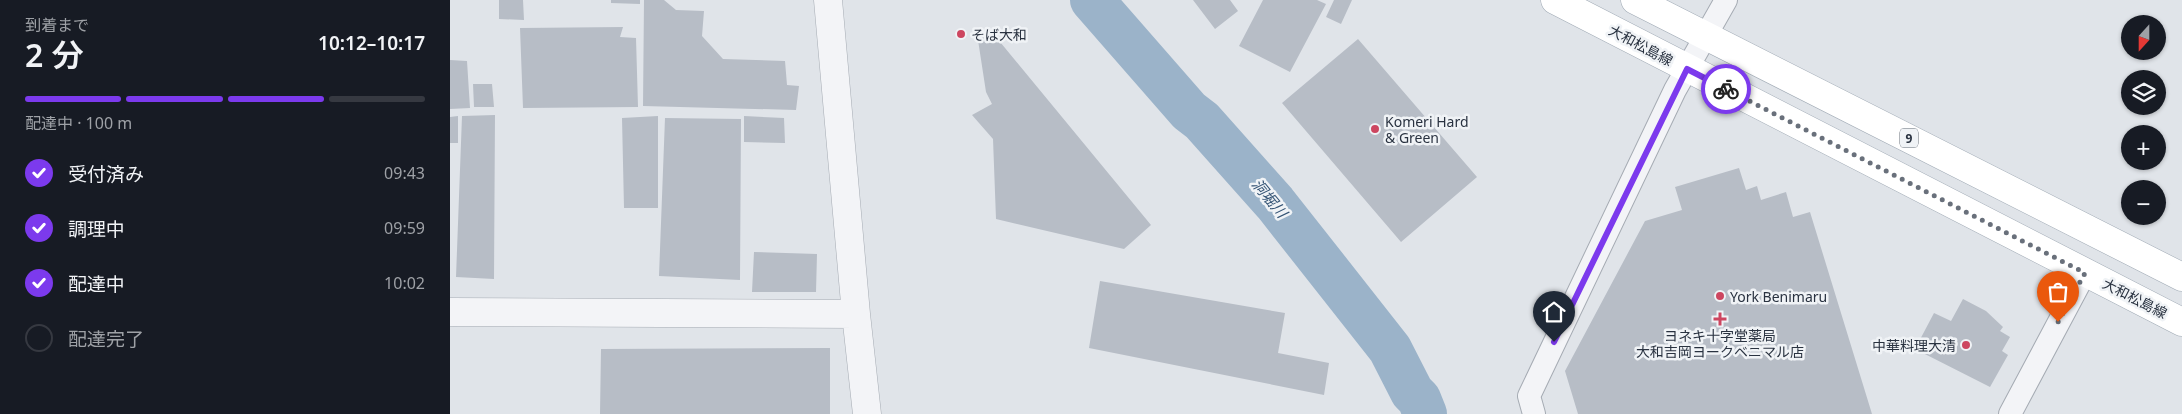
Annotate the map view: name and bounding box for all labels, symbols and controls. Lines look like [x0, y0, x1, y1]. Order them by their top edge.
text: 到着まで [25, 14, 89, 36]
north arrow [2121, 15, 2166, 60]
map controls [2121, 15, 2166, 225]
street label: 大和松島線 [1606, 20, 1676, 70]
place label: そば大和 [971, 25, 1027, 44]
marker: そば大和 [955, 28, 967, 40]
text: 10:12–10:17 [318, 30, 425, 56]
text: 2 分 [25, 33, 84, 76]
courier [1701, 64, 1751, 114]
button: layers [2121, 70, 2166, 115]
icon: bike [1712, 75, 1740, 103]
text: 配達中 · 100 m [25, 112, 132, 134]
place label: Komeri Hard & Green [1385, 112, 1469, 147]
marker: Komeri Hard & Green [1369, 123, 1381, 135]
button: + [2121, 125, 2166, 170]
road number: 9 [1900, 128, 1918, 148]
icon: check [25, 159, 53, 187]
text: 受付済み [68, 161, 144, 187]
text: 09:43 [384, 162, 425, 184]
water label: 洞堀川 [1248, 174, 1293, 223]
button: − [2121, 180, 2166, 225]
icon: check [25, 214, 53, 242]
text: 調理中 [68, 216, 125, 242]
text: 09:59 [384, 217, 425, 239]
icon: check [25, 269, 53, 297]
text: 配達中 [68, 271, 125, 297]
pin [2037, 271, 2079, 322]
text: 10:02 [384, 272, 425, 294]
street label: 大和松島線 [2100, 274, 2170, 322]
icon: bag [2044, 278, 2072, 306]
place label: York Benimaru [1730, 287, 1827, 306]
marker: York Benimaru [1714, 290, 1726, 302]
pin [1533, 291, 1575, 342]
icon: home [1540, 298, 1568, 326]
marker: ヨネキ十字堂薬局 大和吉岡ヨークベニマル店 [1714, 313, 1726, 325]
text: 配達完了 [68, 326, 144, 352]
place label: ヨネキ十字堂薬局 大和吉岡ヨークベニマル店 [1636, 326, 1804, 361]
place label: 中華料理大清 [1872, 336, 1956, 355]
marker: 中華料理大清 [1960, 339, 1972, 351]

